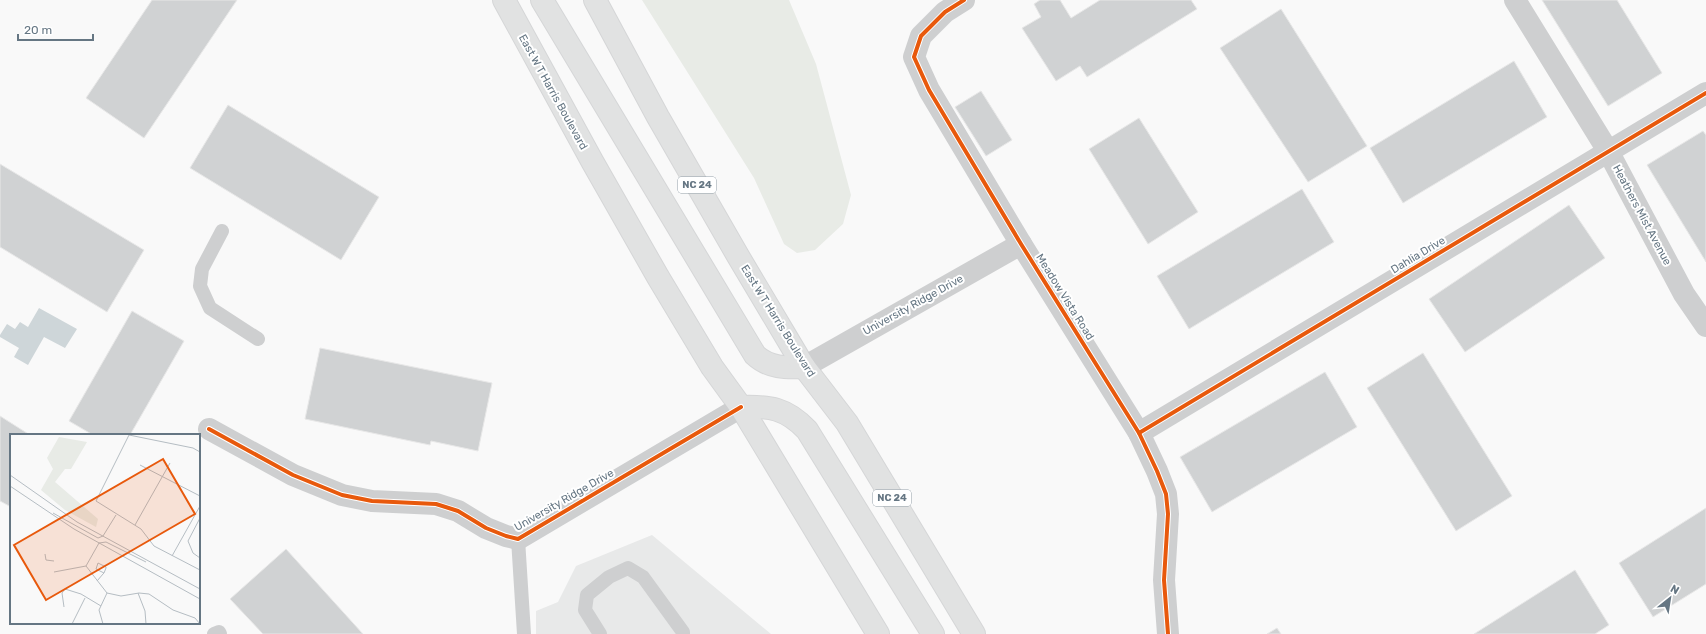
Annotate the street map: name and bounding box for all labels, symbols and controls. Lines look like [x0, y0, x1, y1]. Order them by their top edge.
scale bar [18, 16, 93, 42]
text: 20 m [24, 23, 52, 37]
street label: East W T Harris Boulevard [516, 32, 590, 152]
street label: Heathers Mist Avenue [1610, 163, 1674, 267]
road number: NC 24 [678, 177, 716, 193]
street label: Dahlia Drive [1389, 234, 1447, 276]
street label: Meadow Vista Road [1033, 251, 1097, 343]
street label: East W T Harris Boulevard [738, 263, 818, 379]
street label: University Ridge Drive [861, 272, 965, 338]
inset map [10, 434, 200, 624]
street label: University Ridge Drive [512, 466, 616, 534]
road number: NC 24 [873, 490, 911, 506]
north arrow [1650, 578, 1690, 618]
text: N [1668, 582, 1681, 597]

